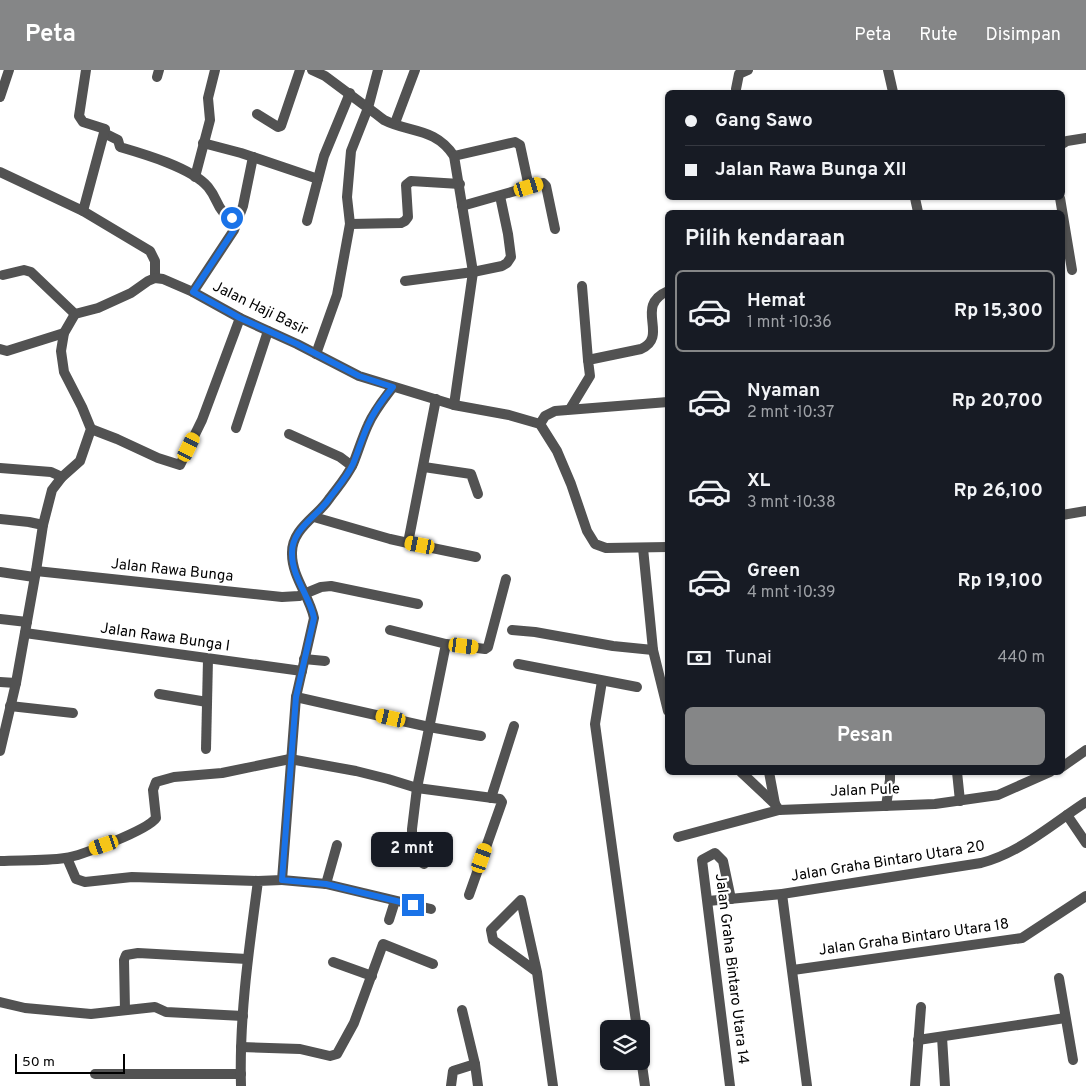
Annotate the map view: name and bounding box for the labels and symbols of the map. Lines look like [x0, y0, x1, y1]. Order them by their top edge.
car [512, 175, 545, 199]
route start [221, 207, 243, 229]
street label: Jalan Haji Basir [209, 278, 311, 340]
car [175, 430, 202, 464]
car [403, 535, 436, 555]
street label: Jalan Rawa Bunga [110, 555, 234, 587]
street label: Jalan Rawa Bunga I [99, 619, 231, 657]
car [448, 637, 479, 655]
car [374, 707, 407, 729]
street label: Jalan Pule [830, 780, 900, 802]
callout: 2 mnt [372, 832, 454, 868]
car [87, 833, 120, 857]
street label: Jalan Graha Bintaro Utara 20 [790, 837, 986, 887]
car [470, 841, 493, 875]
street label: Jalan Graha Bintaro Utara 14 [710, 873, 752, 1065]
route end [402, 894, 424, 916]
street label: Jalan Graha Bintaro Utara 18 [817, 915, 1011, 961]
scale bar [15, 1051, 125, 1074]

